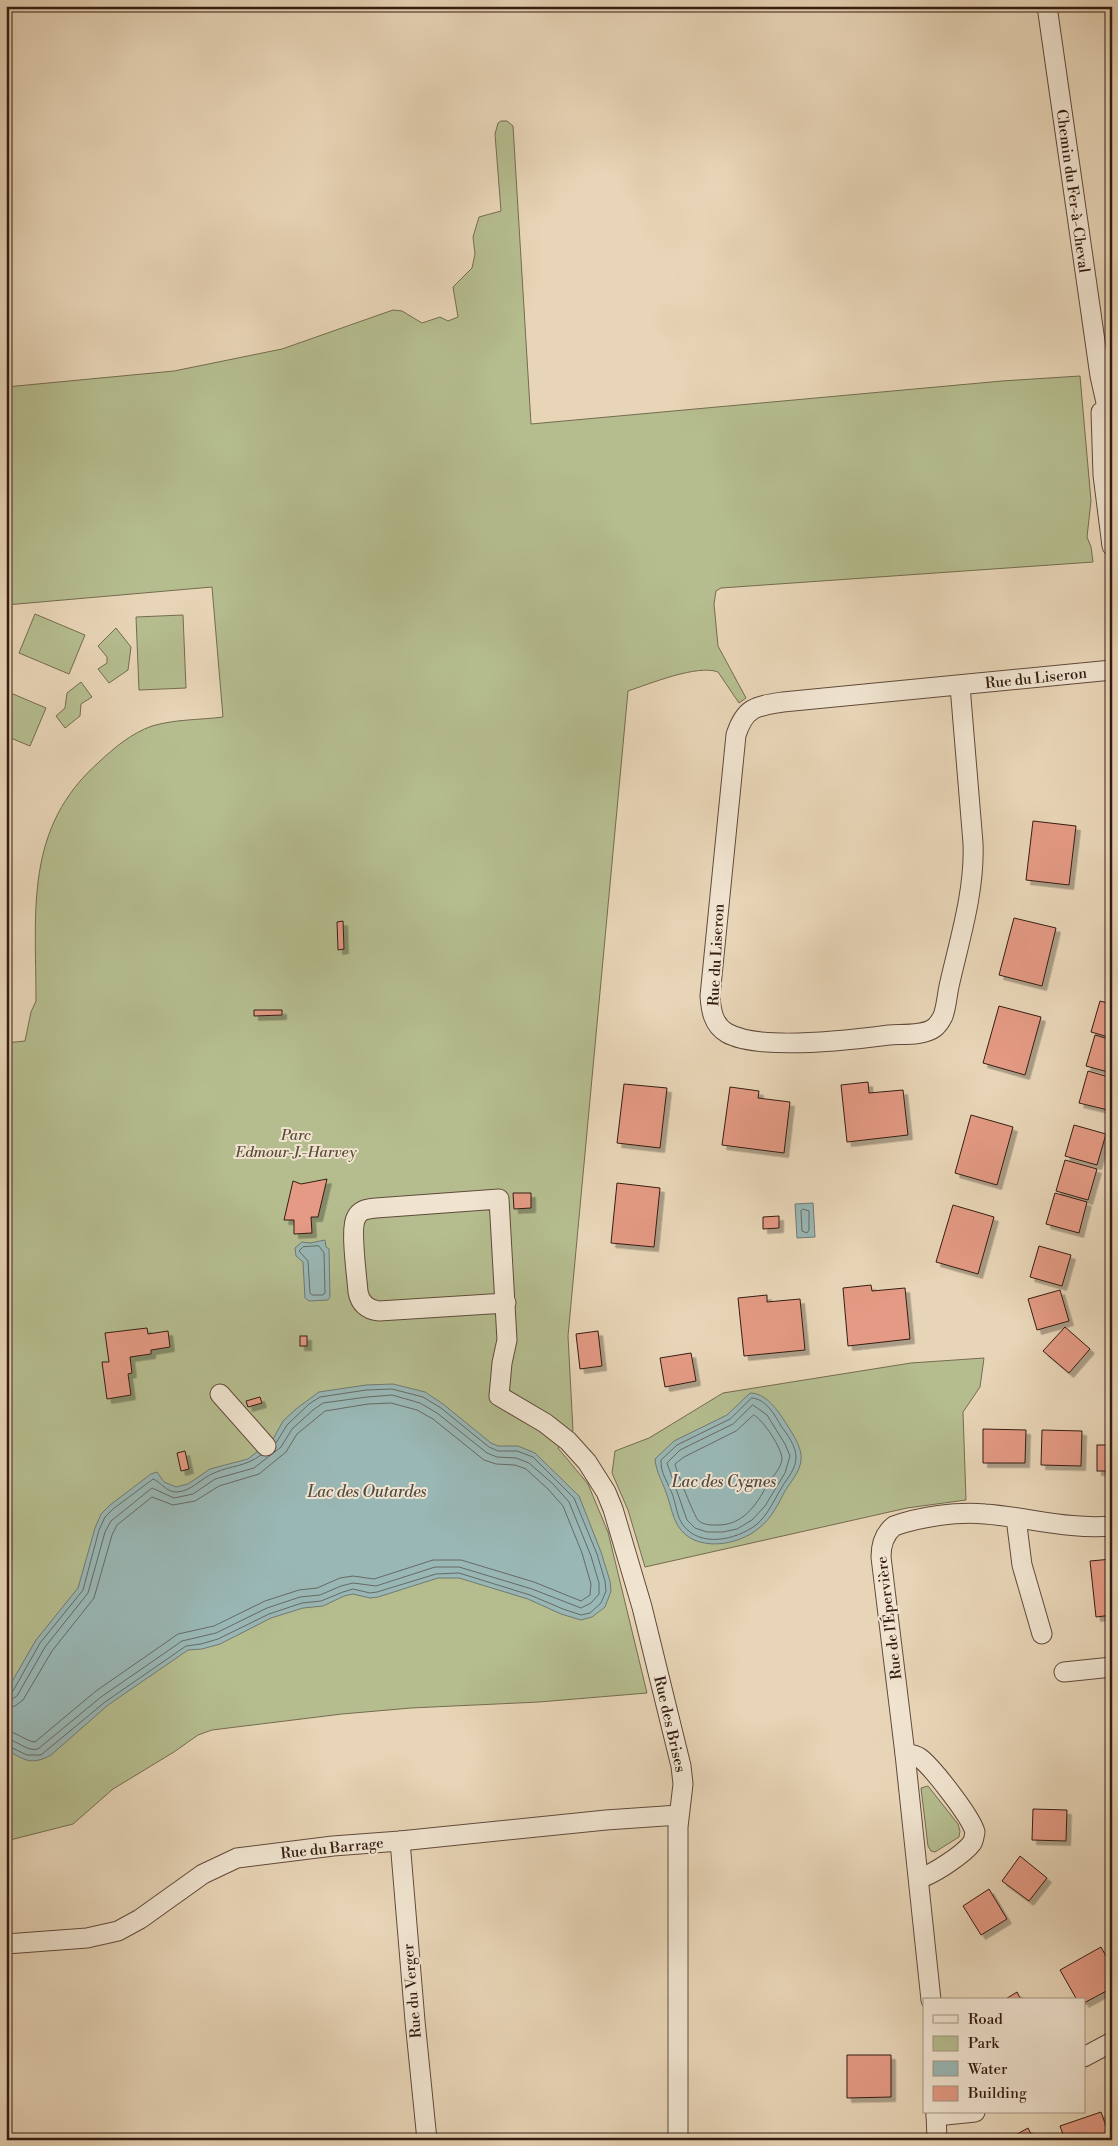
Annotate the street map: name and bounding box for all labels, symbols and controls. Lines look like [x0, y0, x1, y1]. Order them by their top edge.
street label: Chemin du Fer-à-Cheval [1052, 108, 1093, 275]
street label: Rue du Liseron [984, 664, 1088, 693]
street label: Rue du Liseron [704, 903, 729, 1007]
park label: Parc Edmour-J.-Harvey [234, 1126, 358, 1162]
water label: Lac des Cygnes [671, 1472, 776, 1492]
water label: Lac des Outardes [306, 1482, 427, 1502]
street label: Rue de l'Épervière [872, 1555, 906, 1681]
street label: Rue des Brises [649, 1674, 690, 1774]
street label: Rue du Barrage [279, 1834, 385, 1863]
street label: Rue du Verger [399, 1942, 426, 2039]
legend [923, 1998, 1086, 2114]
text: Road [968, 2010, 1003, 2029]
text: Park [968, 2034, 1000, 2053]
text: Water [967, 2060, 1008, 2079]
text: Building [967, 2084, 1027, 2103]

